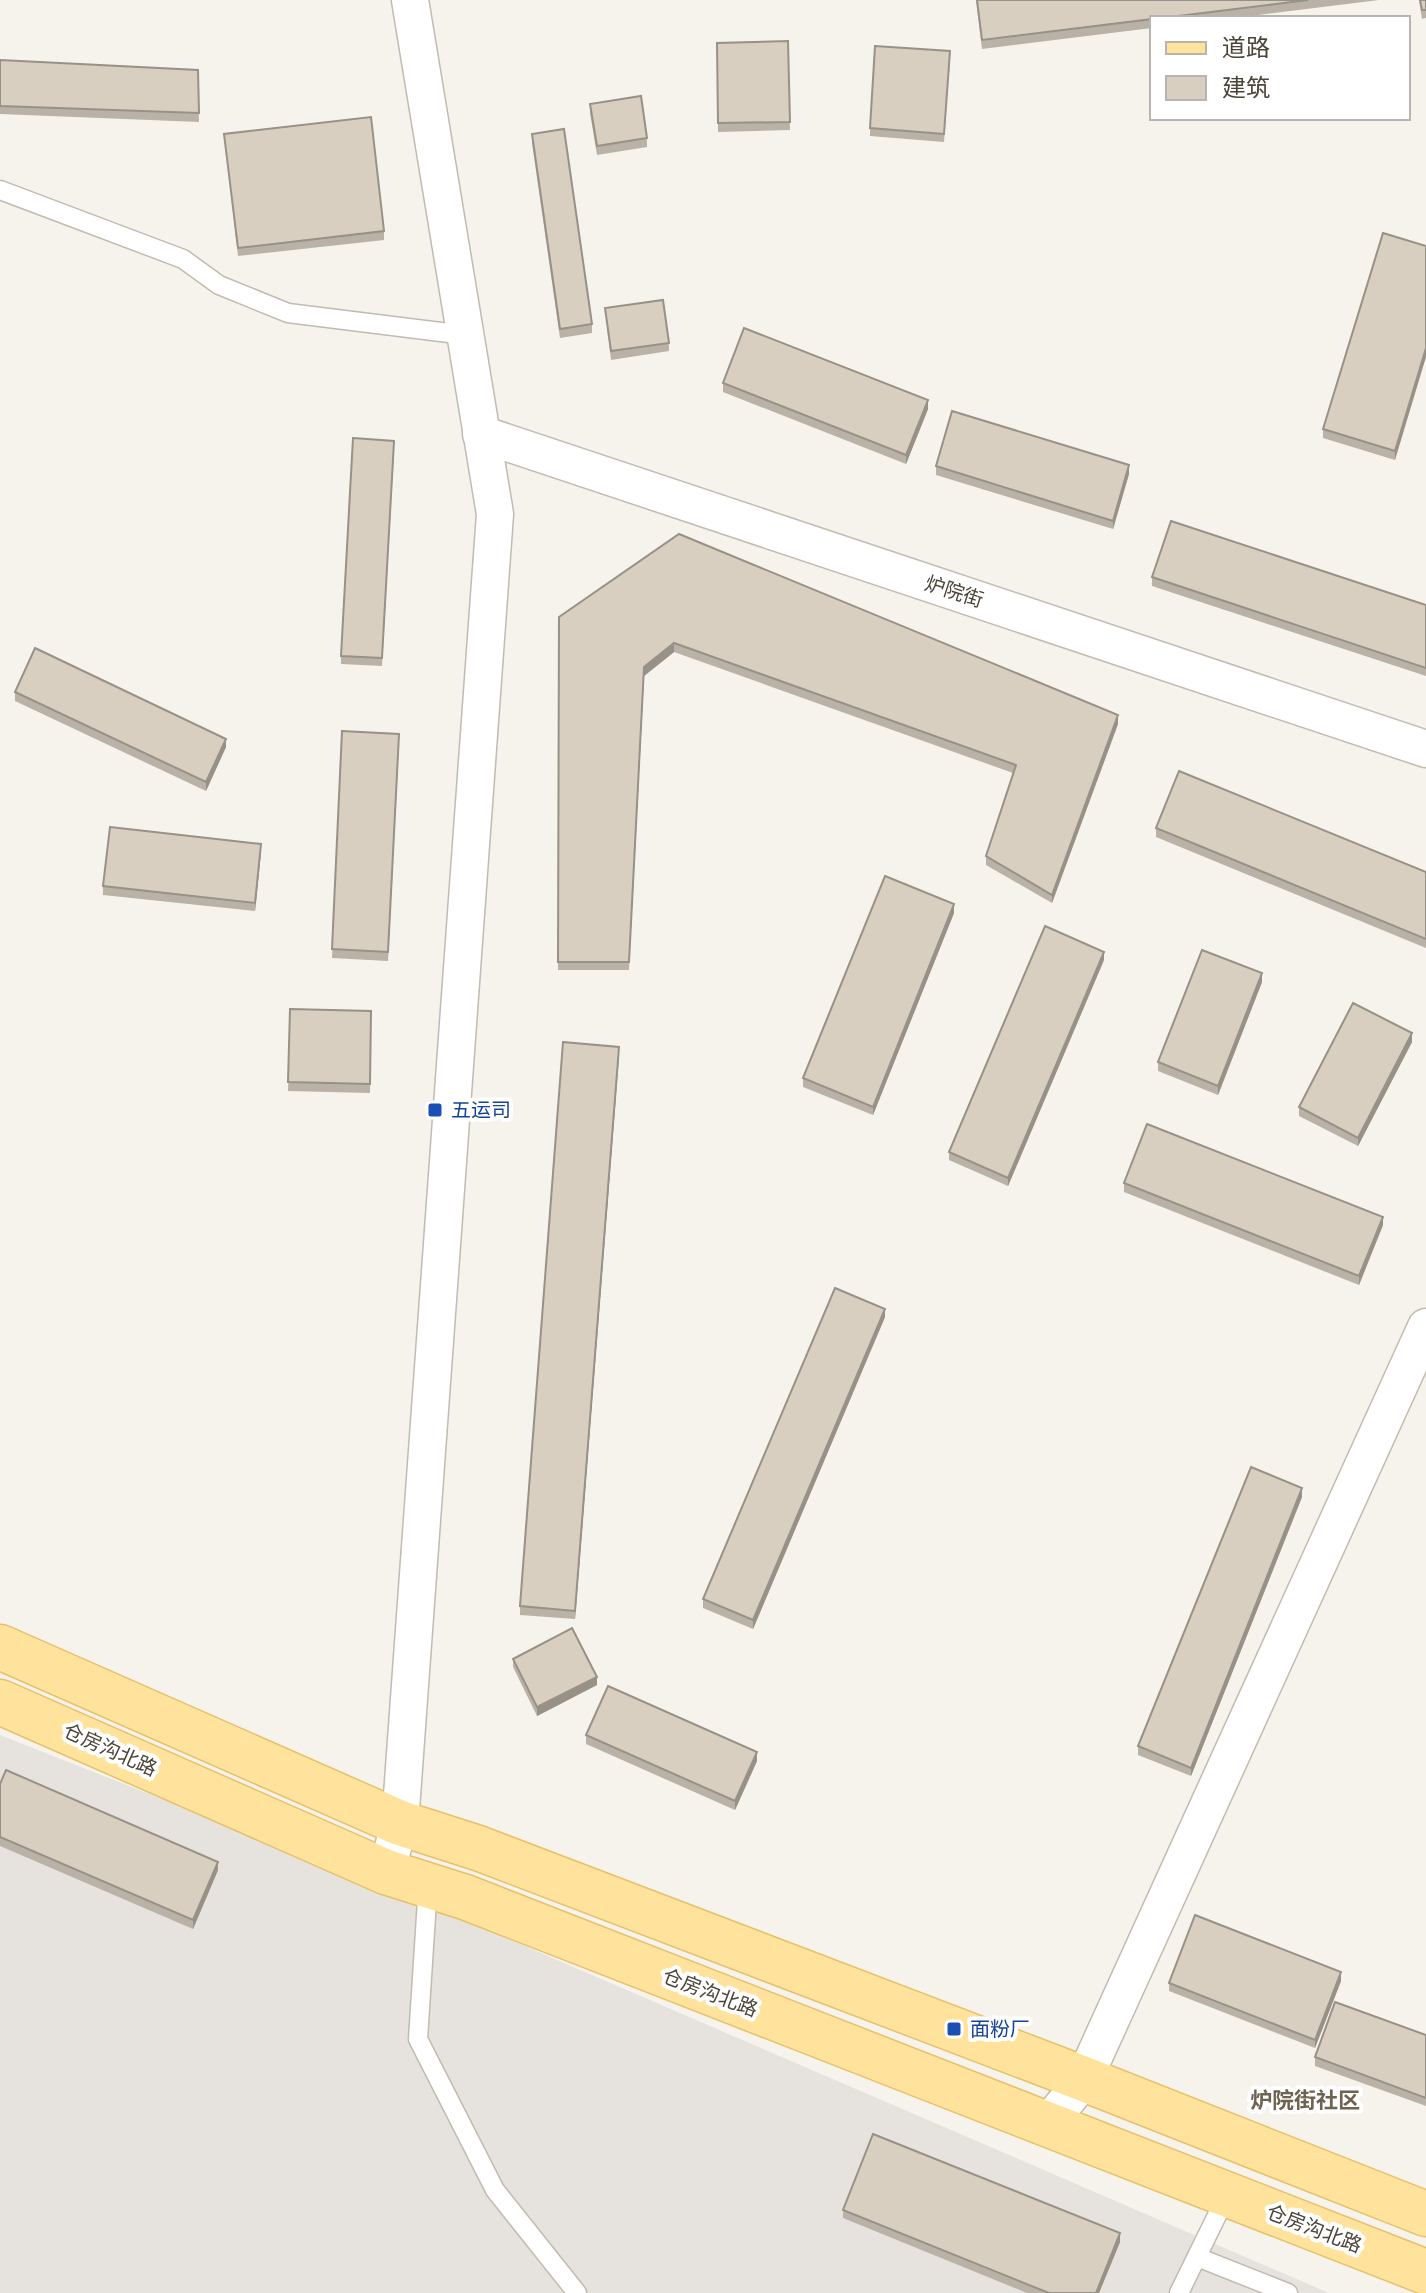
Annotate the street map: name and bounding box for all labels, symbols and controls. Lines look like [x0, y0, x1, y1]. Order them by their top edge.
legend [1150, 16, 1410, 120]
text: 道路 [1222, 33, 1270, 63]
text: 建筑 [1222, 73, 1270, 103]
street label: 炉院街 [922, 571, 986, 613]
place label: 五运司 [451, 1098, 511, 1123]
marker: 五运司 [426, 1101, 444, 1119]
street label: 仓房沟北路 [59, 1718, 161, 1782]
street label: 仓房沟北路 [659, 1963, 761, 2023]
place label: 面粉厂 [970, 2017, 1030, 2042]
marker: 面粉厂 [945, 2020, 963, 2038]
district label: 炉院街社区 [1250, 2087, 1360, 2114]
street label: 仓房沟北路 [1263, 2199, 1365, 2259]

